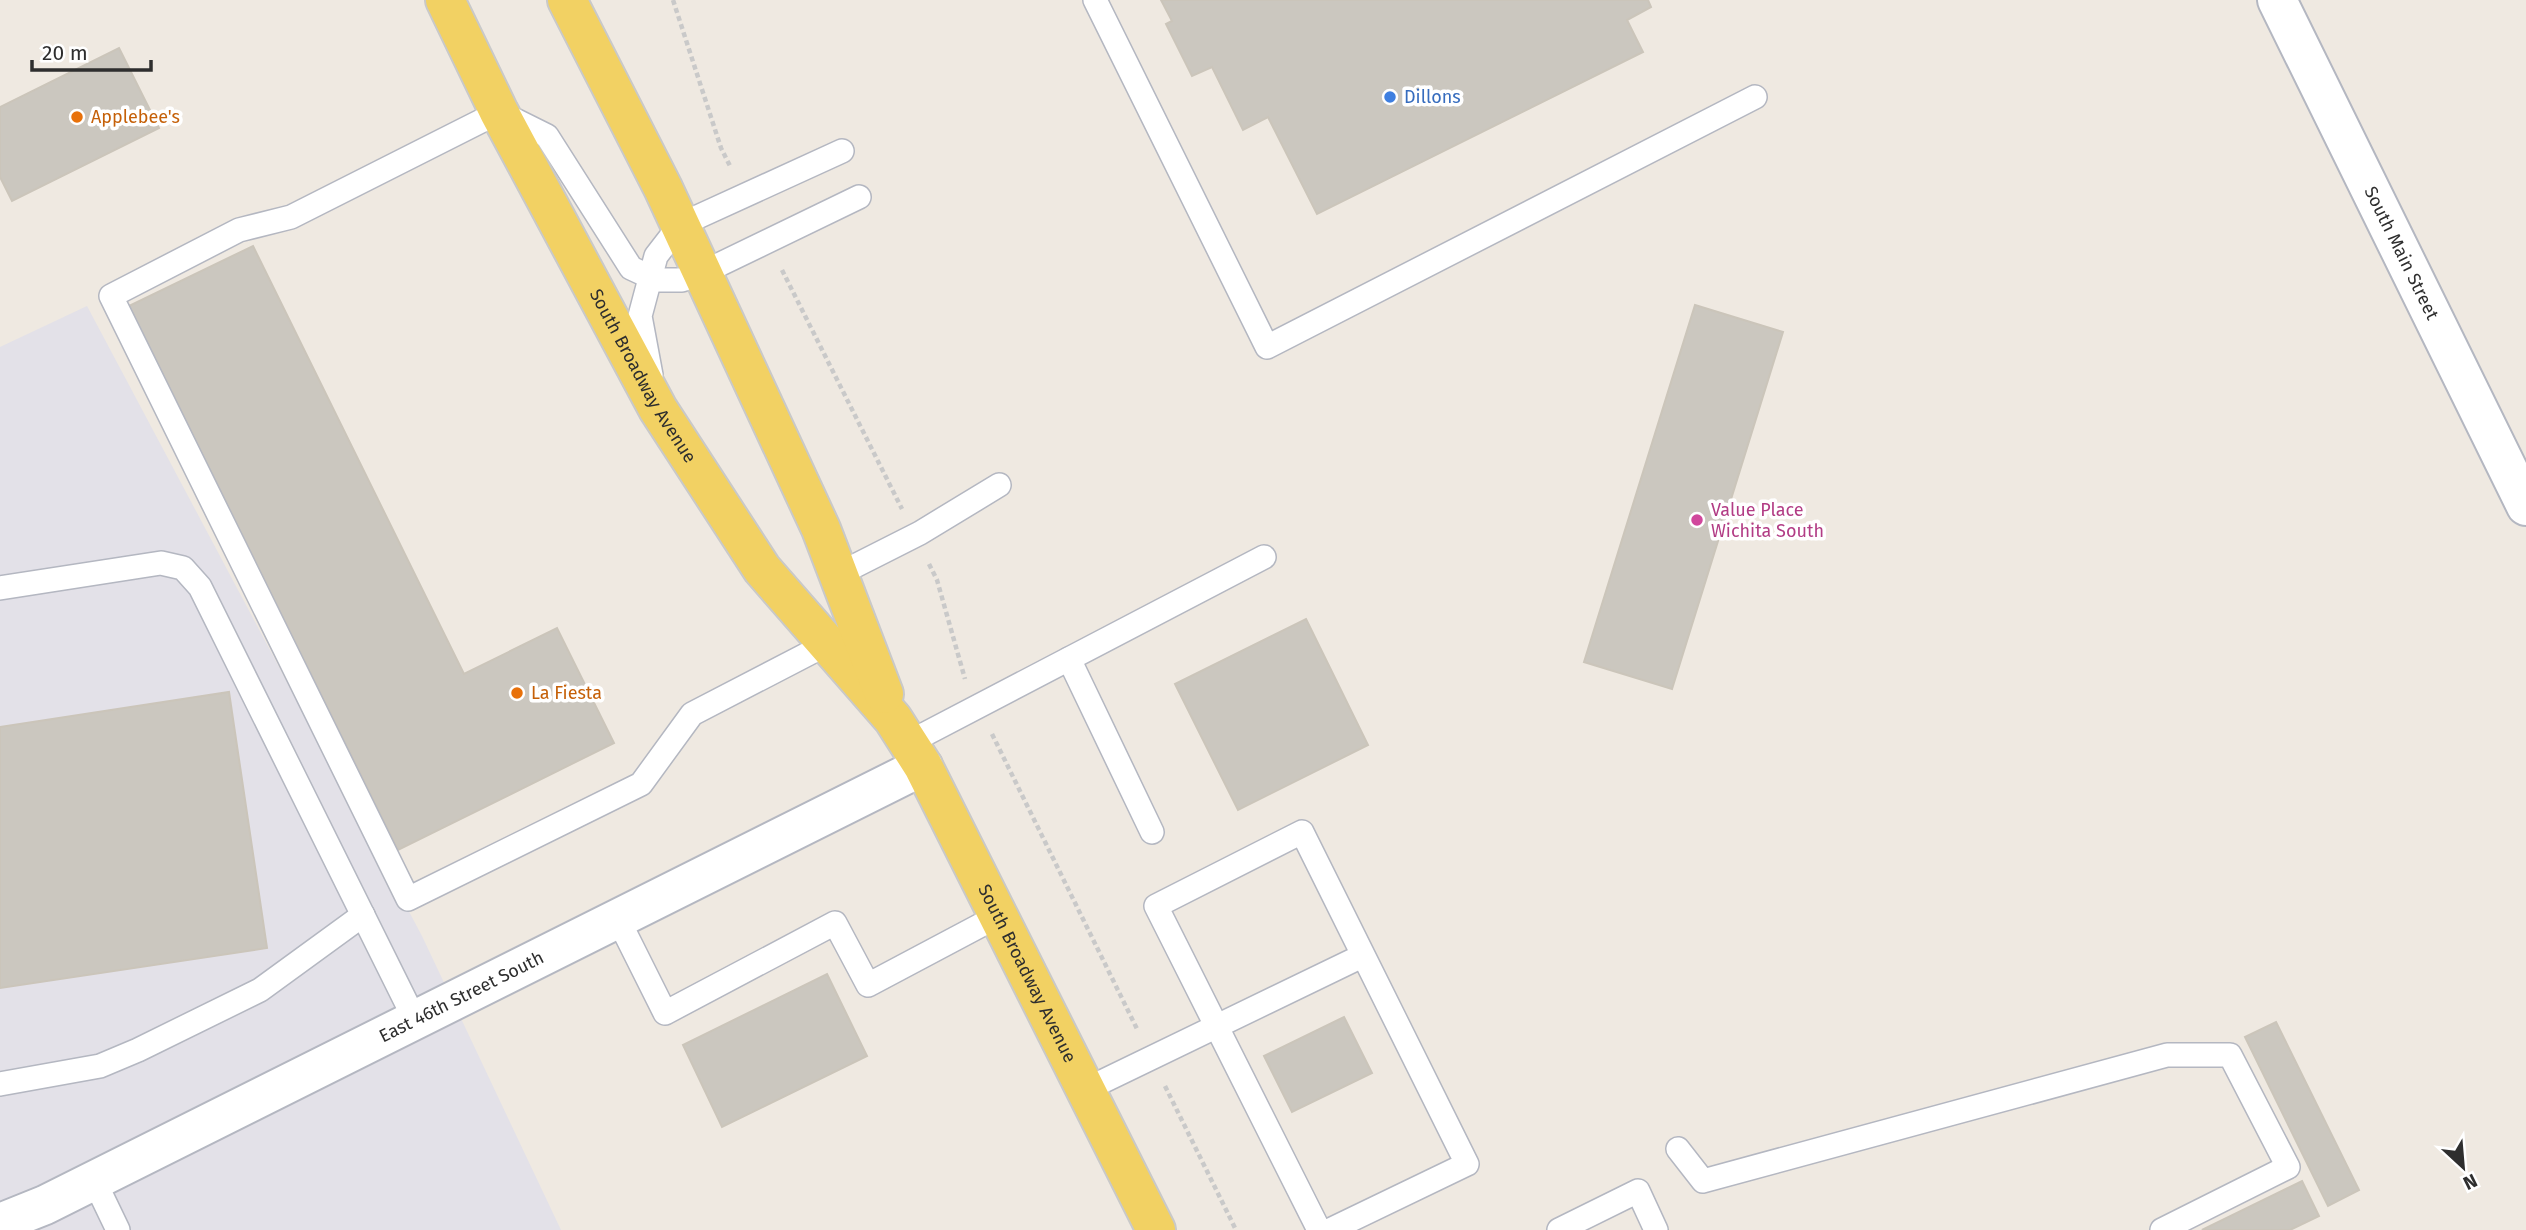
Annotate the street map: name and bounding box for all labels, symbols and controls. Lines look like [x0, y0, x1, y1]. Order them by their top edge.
scale bar [32, 28, 150, 72]
text: 20 m [42, 40, 88, 66]
place label: Dillons [1404, 86, 1461, 108]
marker: Dillons [1382, 89, 1398, 105]
place label: Applebee's [91, 106, 180, 128]
marker: Applebee's [69, 109, 85, 125]
street label: South Main Street [2359, 183, 2444, 324]
street label: South Broadway Avenue [585, 285, 701, 467]
place label: Value Place Wichita South [1711, 499, 1824, 542]
marker: Value Place Wichita South [1689, 512, 1705, 528]
place label: La Fiesta [531, 682, 602, 704]
marker: La Fiesta [509, 685, 525, 701]
street label: South Broadway Avenue [973, 881, 1081, 1066]
street label: East 46th Street South [375, 946, 547, 1047]
north arrow [2428, 1132, 2498, 1202]
text: N [2460, 1169, 2481, 1195]

